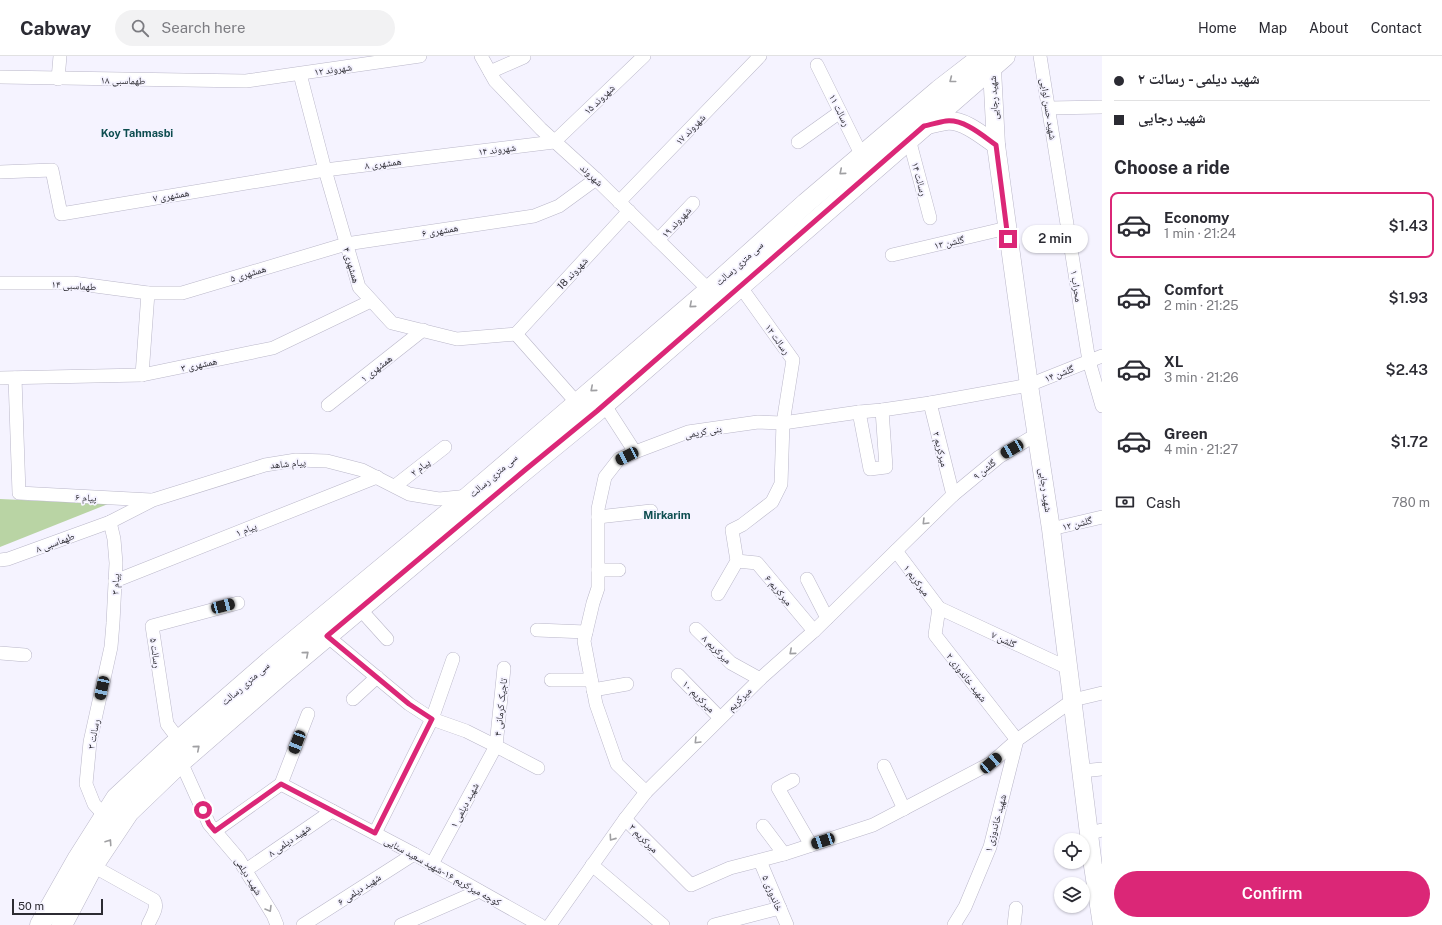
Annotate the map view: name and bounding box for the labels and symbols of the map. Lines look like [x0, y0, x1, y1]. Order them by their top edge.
street label: شهروند ۱۲ [313, 60, 353, 78]
street label: ۱۸ طهماسبی [100, 74, 146, 87]
one-way arrow [950, 75, 957, 82]
street label: شهید رجایی [986, 75, 1001, 120]
street label: شهید حسن لوایی [1037, 77, 1060, 141]
street label: شهروند ۱۵ [581, 81, 617, 117]
street label: ۱۱ رسالت [827, 92, 853, 128]
street label: شهروند ۱۷ [672, 111, 708, 147]
district label: Koy Tahmasbi [101, 127, 173, 139]
street label: شهروند ۱۴ [477, 141, 517, 157]
street label: ۸ همشهری [364, 155, 402, 172]
street label: ۱۴ رسالت [910, 161, 930, 197]
street label: شهروند [578, 162, 606, 189]
one-way arrow [839, 168, 847, 175]
street label: ۷ همشهری [152, 186, 190, 205]
street label: شهروند ۱۹ [659, 204, 694, 240]
street label: ۶ همشهری [421, 221, 459, 240]
callout: 2 min [1022, 225, 1088, 253]
route end [999, 230, 1017, 248]
street label: ۱۳ گلشن [933, 233, 966, 252]
street label: سی متری رسالت [713, 238, 766, 288]
street label: همشهری ۴ [340, 246, 363, 285]
street label: شهروند 18 [554, 254, 590, 292]
street label: ۵ همشهری [229, 262, 268, 285]
street label: ۱ محراب [1068, 269, 1086, 303]
street label: ۱۴ طهماسبی [51, 277, 97, 294]
one-way arrow [689, 300, 697, 307]
street label: ۱۲ رسالت [763, 321, 793, 357]
street label: ۱ همشهری [358, 352, 395, 385]
street label: ۳ همشهری [180, 354, 218, 375]
street label: گلشن ۱۴ [1043, 362, 1076, 385]
one-way arrow [591, 385, 598, 392]
street label: بنی کریمی [683, 422, 723, 441]
street label: ۲ میرکریم [929, 430, 951, 469]
car [999, 438, 1025, 460]
car [614, 445, 640, 467]
street label: سی متری رسالت [466, 451, 521, 500]
street label: پیام شاهد [270, 455, 307, 473]
street label: ۲ پیام [408, 456, 433, 480]
street label: ۹ گلشن [970, 456, 999, 483]
street label: شهید رجایی [1036, 467, 1055, 513]
street label: ۶ پیام [75, 490, 97, 506]
district label: Mirkarim [643, 509, 691, 521]
street label: ۱۲ گلشن [1061, 513, 1094, 533]
one-way arrow [922, 517, 930, 525]
street label: ۱ پیام [234, 519, 259, 540]
street label: ۸ طهماسبی [34, 529, 77, 555]
street label: ۱ میرکریم [900, 562, 933, 600]
street label: میرکریم ۶ [761, 572, 795, 609]
street label: ۳ پیام [109, 573, 123, 595]
car [210, 597, 236, 615]
street label: ۷ گلشن [989, 628, 1019, 651]
street label: ۸ میرکریم [698, 632, 734, 668]
street label: ۵ رسالت [148, 637, 164, 669]
one-way arrow [789, 647, 796, 654]
street label: ۲ شهید خاندوزی [943, 650, 990, 705]
one-way arrow [301, 651, 309, 658]
street label: سی متری رسالت [218, 659, 273, 708]
car [94, 675, 110, 701]
street label: ۱۰ میرکریم [679, 677, 718, 716]
street label: تاجیک کرمانی ۴ [491, 678, 510, 737]
street label: میرکریم [724, 684, 755, 715]
street label: ۳ رسالت [84, 718, 102, 750]
car [287, 729, 307, 755]
one-way arrow [694, 736, 702, 744]
one-way arrow [193, 746, 200, 753]
car [978, 751, 1004, 775]
street label: شهید دیلمی ۱ [447, 780, 482, 830]
street label: ۱ شهید خاندوزی [982, 792, 1010, 853]
route start [194, 801, 212, 819]
street label: ۸ شهید دیلمی [265, 821, 313, 860]
street label: ۳ میرکریم [626, 821, 661, 857]
car [810, 832, 836, 850]
street label: کوچه میرکریم ۱۶-شهید سعید سنایی [382, 834, 503, 910]
one-way arrow [610, 834, 617, 841]
one-way arrow [104, 840, 111, 847]
street label: شهید دیلمی [232, 855, 265, 898]
street label: ۶ شهید دیلمی [335, 870, 384, 908]
street label: خاندوزی ۵ [759, 873, 786, 914]
scale bar [12, 897, 103, 916]
one-way arrow [265, 905, 272, 912]

